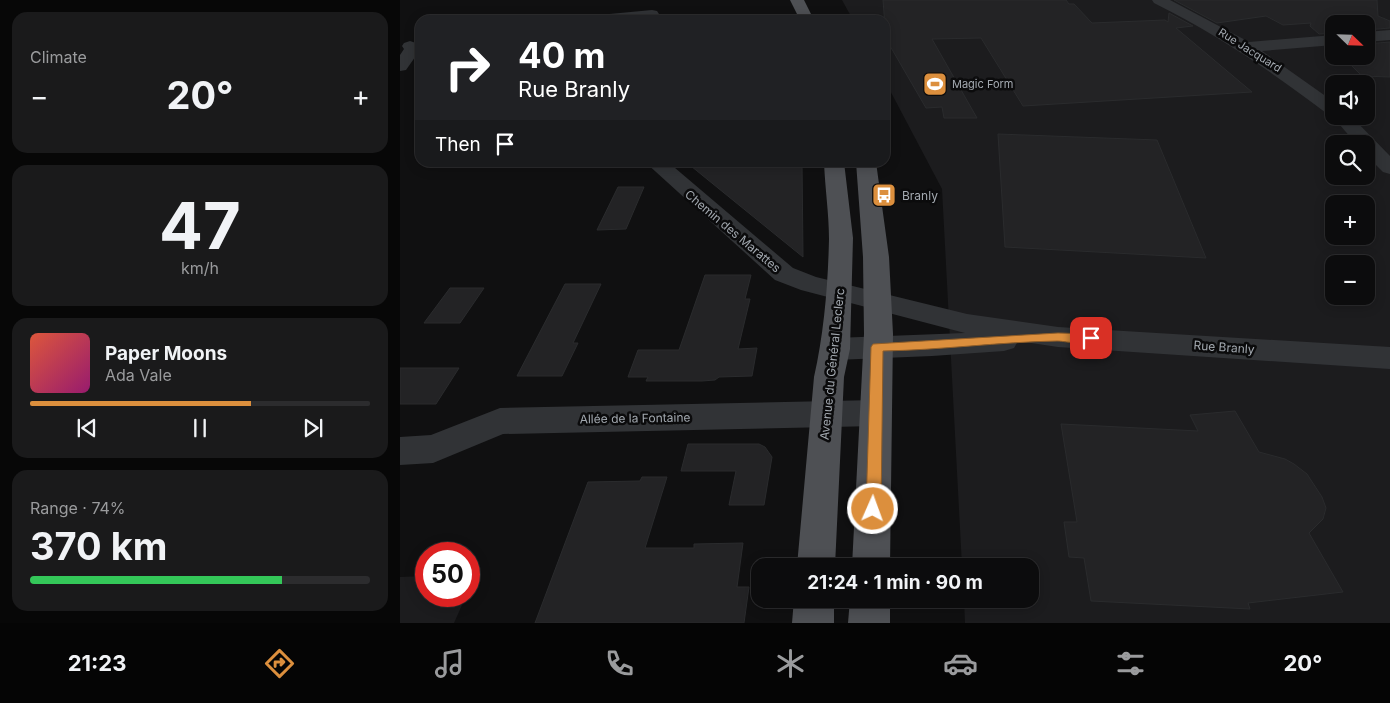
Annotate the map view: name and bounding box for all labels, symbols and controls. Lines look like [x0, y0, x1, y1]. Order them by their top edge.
north arrow [1325, 15, 1375, 65]
map controls [1325, 15, 1375, 305]
street label: Rue Jacquard [1216, 25, 1284, 75]
text: 40 m [518, 34, 606, 76]
icon: right [435, 35, 500, 100]
text: Climate [30, 47, 87, 67]
sports icon: Magic Form [922, 71, 948, 97]
text: 20° [166, 72, 234, 118]
button: sound [1325, 75, 1375, 125]
text: Rue Branly [518, 76, 630, 102]
place label: Magic Form [952, 77, 1014, 91]
text: − [30, 79, 49, 113]
text: + [351, 79, 370, 113]
icon: arrive [491, 130, 519, 158]
text: Then [435, 133, 481, 156]
button: search [1325, 135, 1375, 185]
bus stop icon: Branly [871, 182, 897, 208]
text: 47 [159, 186, 241, 265]
street label: Chemin des Marattes [682, 187, 784, 275]
place label: Branly [902, 188, 938, 203]
button: + [1325, 195, 1375, 245]
button: − [1325, 255, 1375, 305]
text: km/h [181, 258, 219, 278]
street label: Avenue du Général Leclerc [817, 287, 847, 441]
pin [1070, 317, 1112, 359]
icon: arrive [1077, 324, 1105, 352]
street label: Rue Branly [1193, 337, 1255, 357]
text: Paper Moons [105, 342, 227, 365]
text: Ada Vale [105, 365, 172, 385]
street label: Allée de la Fontaine [579, 410, 691, 426]
icon: previous [73, 414, 101, 442]
icon: pause [186, 414, 214, 442]
icon: next [299, 414, 327, 442]
position arrow [846, 482, 898, 534]
text: Range · 74% [30, 498, 126, 518]
text: 370 km [30, 523, 167, 569]
speed limit sign: 50 [415, 542, 480, 607]
text: 21:24 · 1 min · 90 m [807, 571, 983, 594]
icon: directions [262, 646, 297, 681]
icon: music [432, 646, 467, 681]
icon: phone [602, 646, 637, 681]
icon: climate [773, 646, 808, 681]
icon: car [943, 646, 978, 681]
icon: filters [1113, 646, 1148, 681]
text: 21:23 [68, 650, 126, 676]
text: 20° [1283, 650, 1322, 676]

